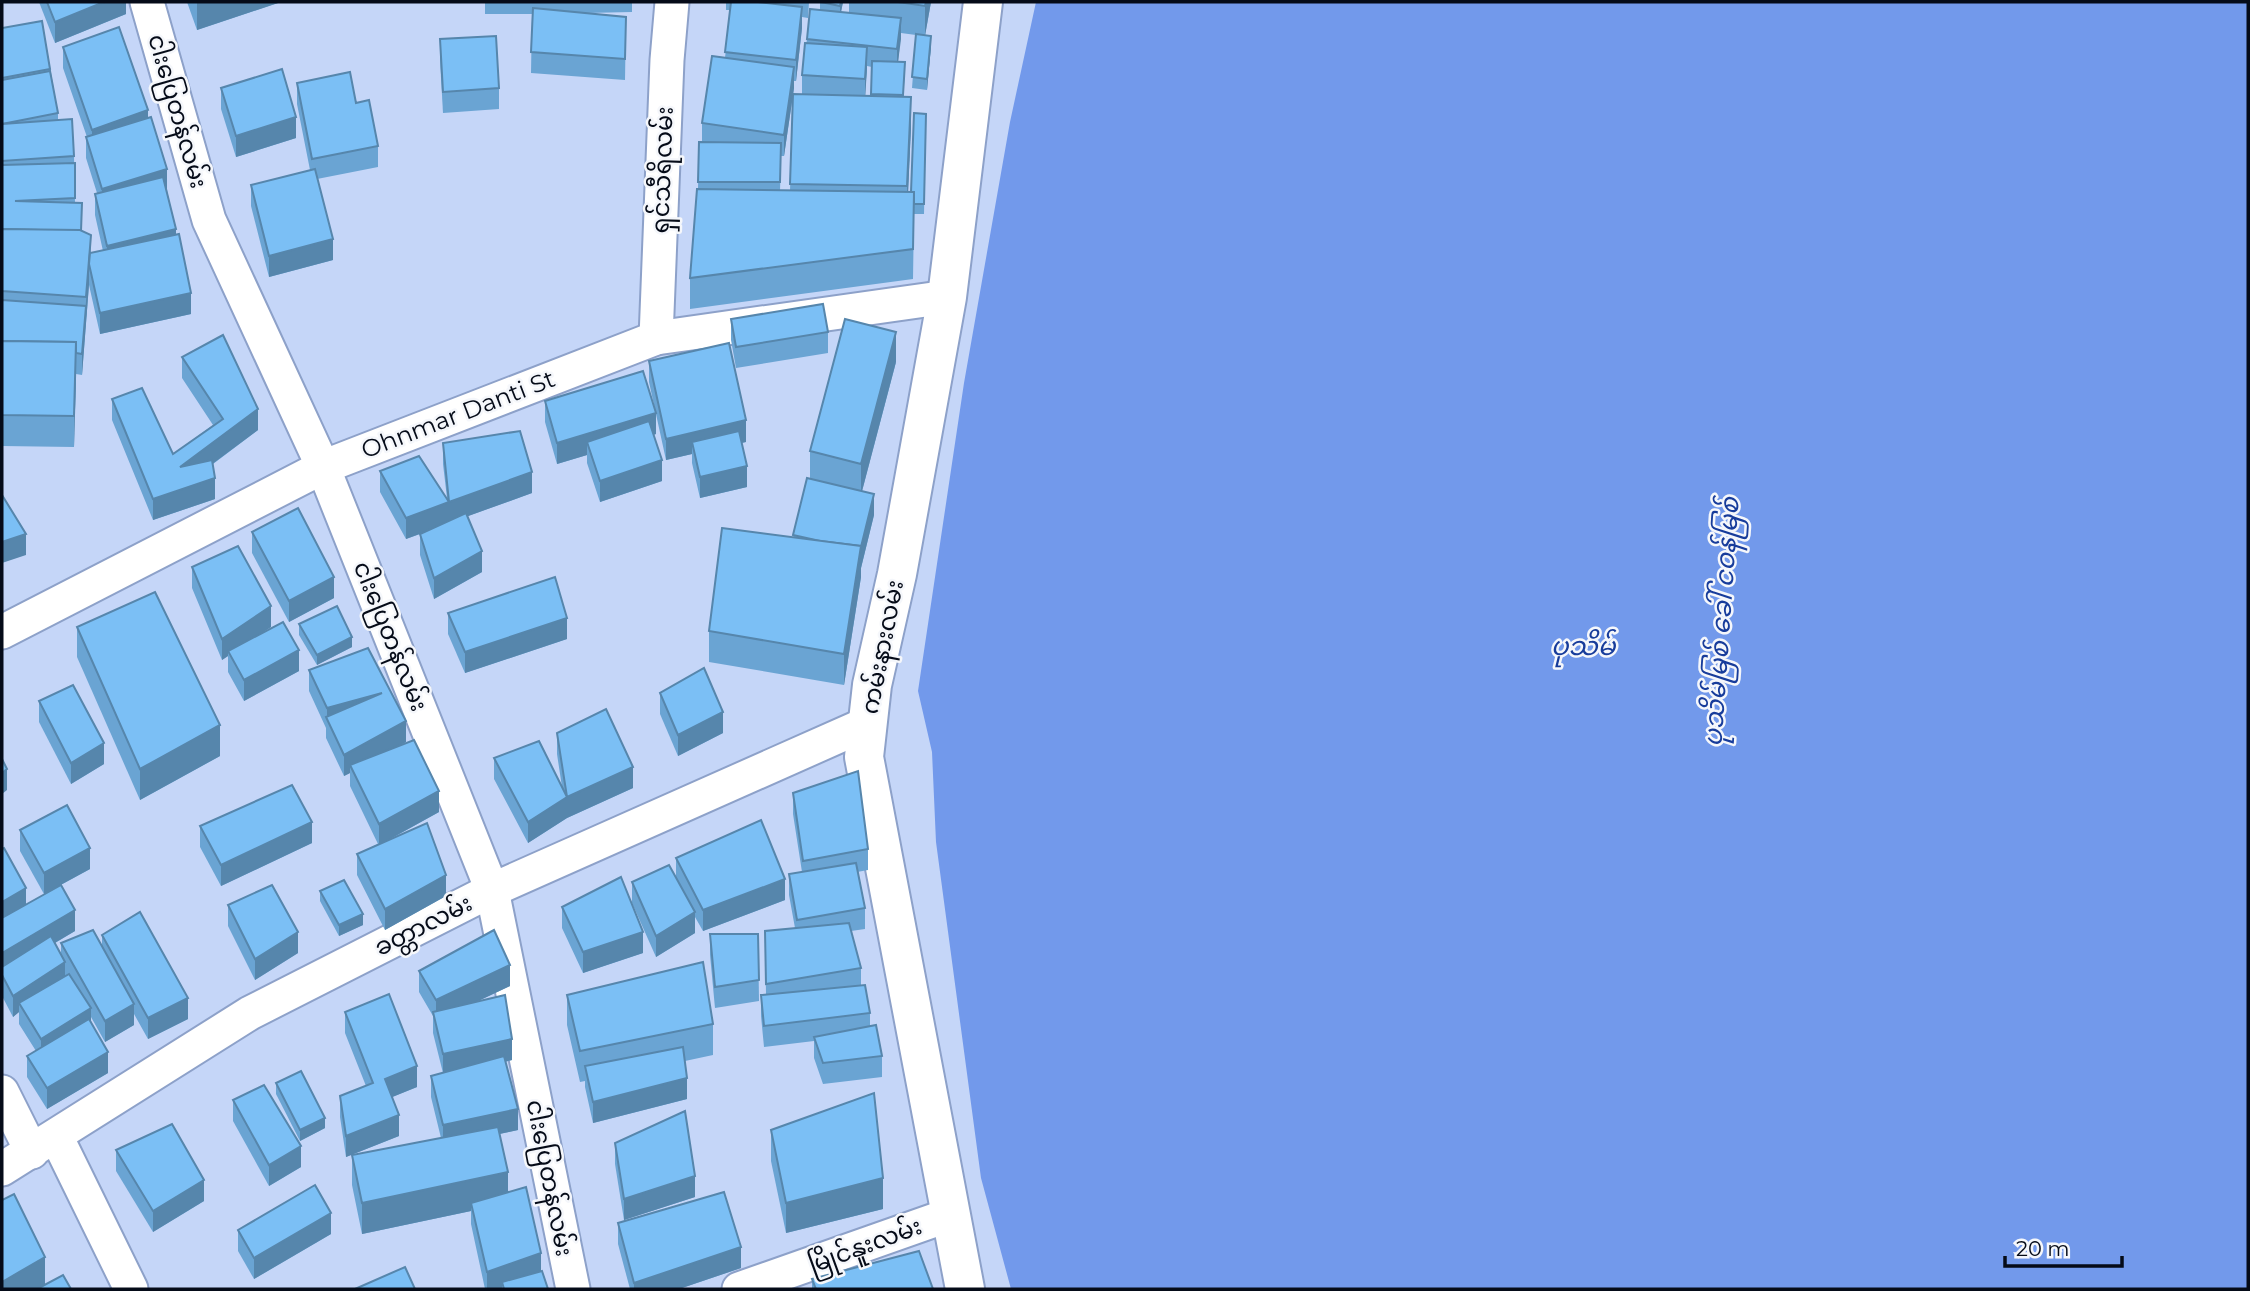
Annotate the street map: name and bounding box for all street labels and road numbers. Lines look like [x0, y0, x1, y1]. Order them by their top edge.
street label: ငါးပြေတန်လမ်း [137, 30, 215, 193]
street label: ရှင်သီရိလမ်း [644, 106, 684, 234]
street label: Ohnmar Danti St [357, 364, 559, 464]
street label: ငါးပြေတန်လမ်း [343, 556, 435, 717]
street label: ကမ်းနားလမ်း [854, 577, 914, 717]
street label: ခတ္တာလမ်း [369, 887, 479, 966]
street label: ငါးပြေတန်လမ်း [516, 1097, 580, 1260]
street label: မြိုင်နူးလမ်း [804, 1210, 927, 1284]

